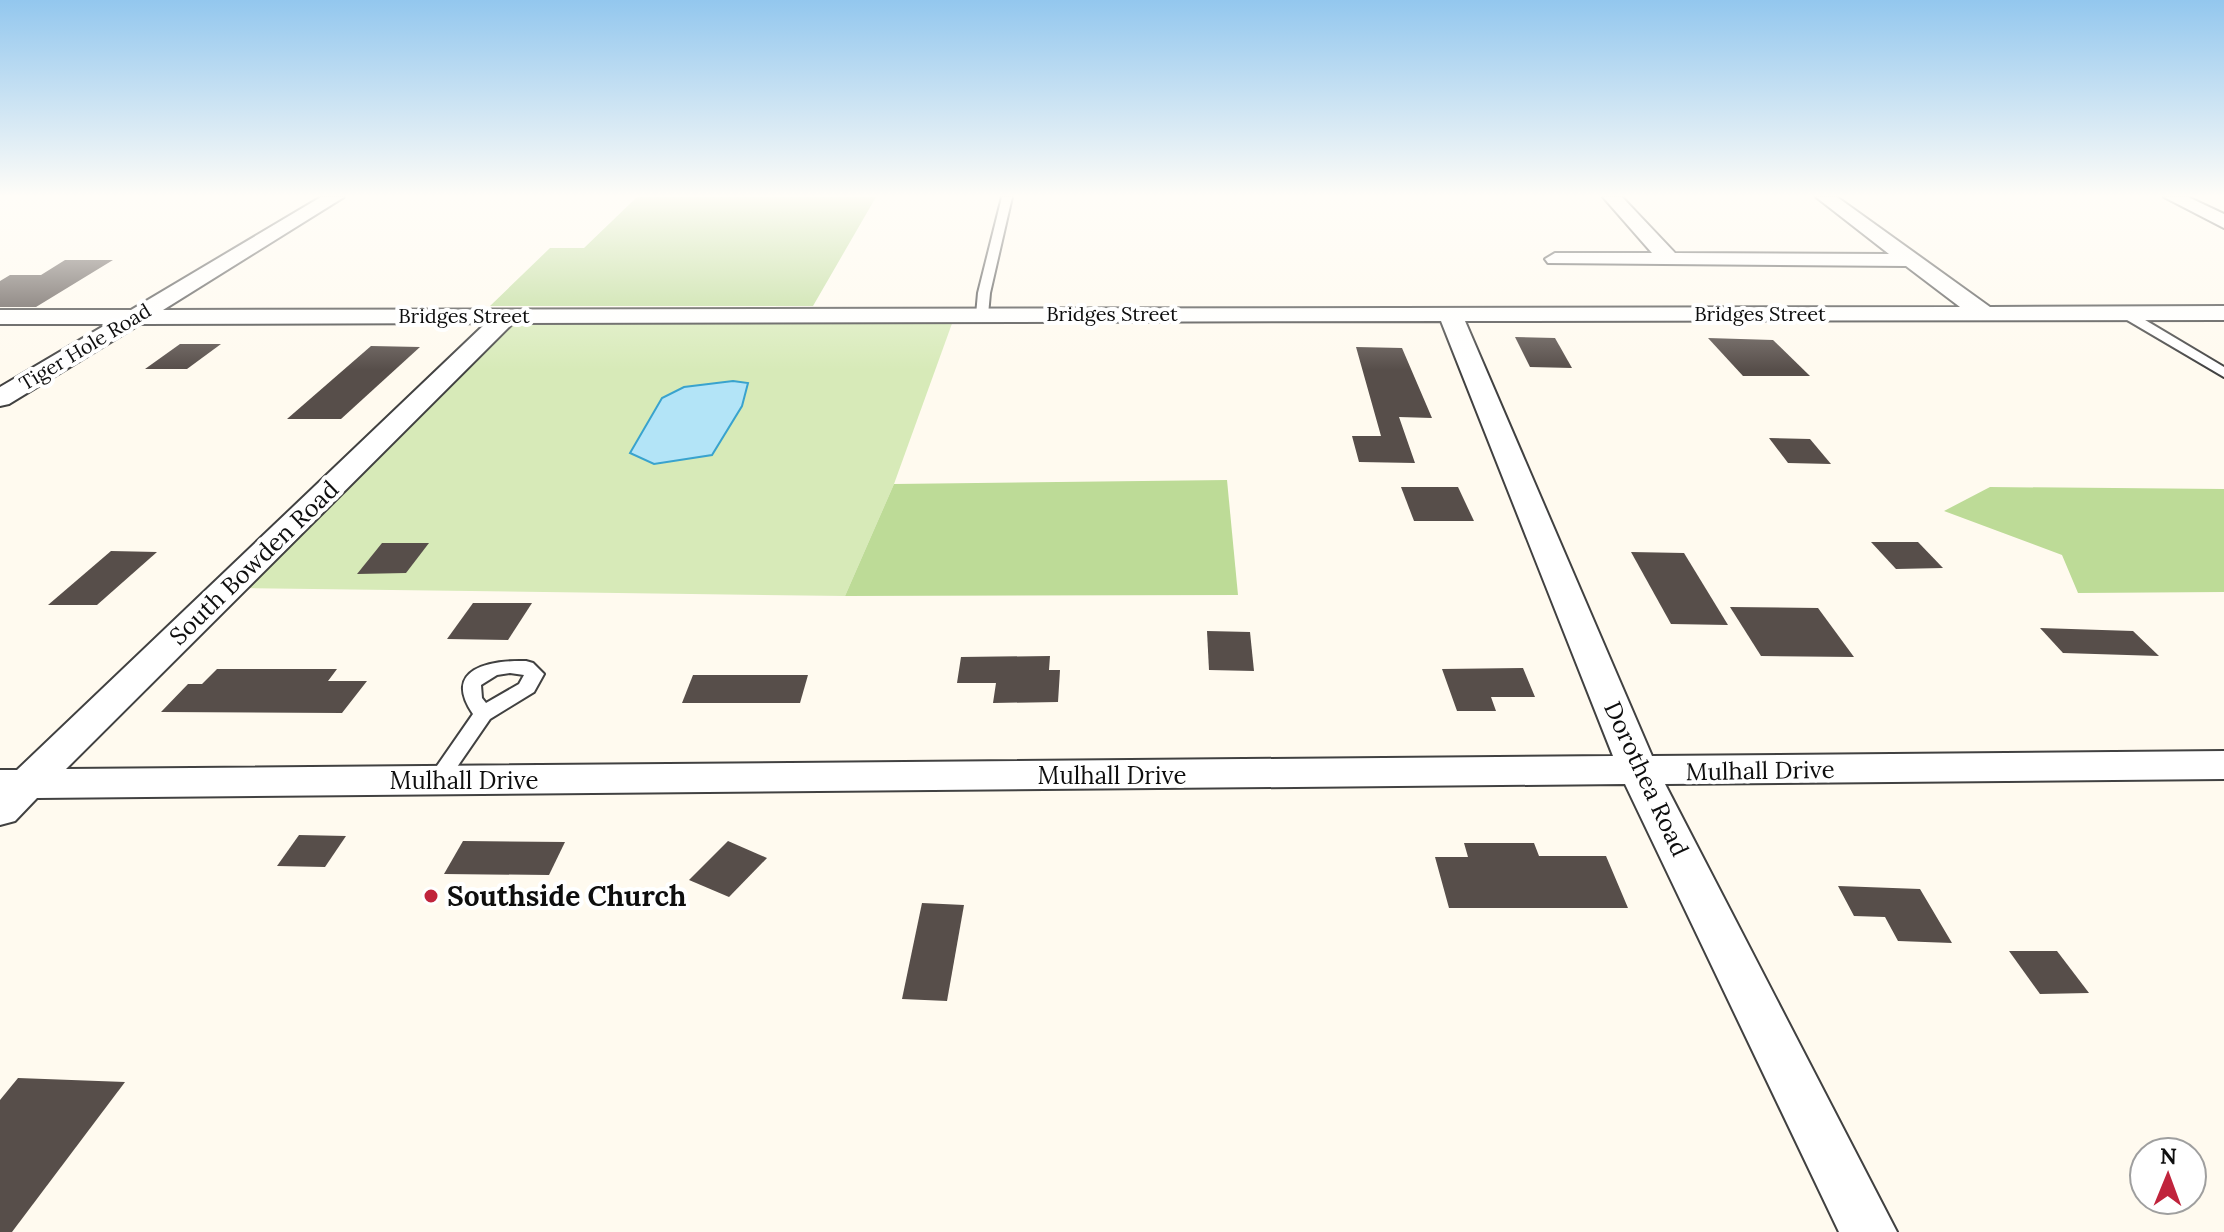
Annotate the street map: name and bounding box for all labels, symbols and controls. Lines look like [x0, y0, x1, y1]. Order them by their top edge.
street label: Tiger Hole Road [14, 297, 155, 396]
street label: Bridges Street [1046, 301, 1178, 326]
street label: Bridges Street [1694, 301, 1826, 326]
street label: Bridges Street [398, 303, 530, 328]
street label: South Bowden Road [162, 474, 345, 651]
street label: Dorothea Road [1597, 696, 1696, 861]
street label: Mulhall Drive [1685, 754, 1835, 787]
street label: Mulhall Drive [1037, 760, 1187, 791]
street label: Mulhall Drive [389, 765, 539, 796]
place label: Southside Church [447, 878, 687, 914]
marker: Southside Church [422, 887, 440, 905]
north arrow [2128, 1136, 2208, 1216]
text: N [2160, 1142, 2177, 1170]

